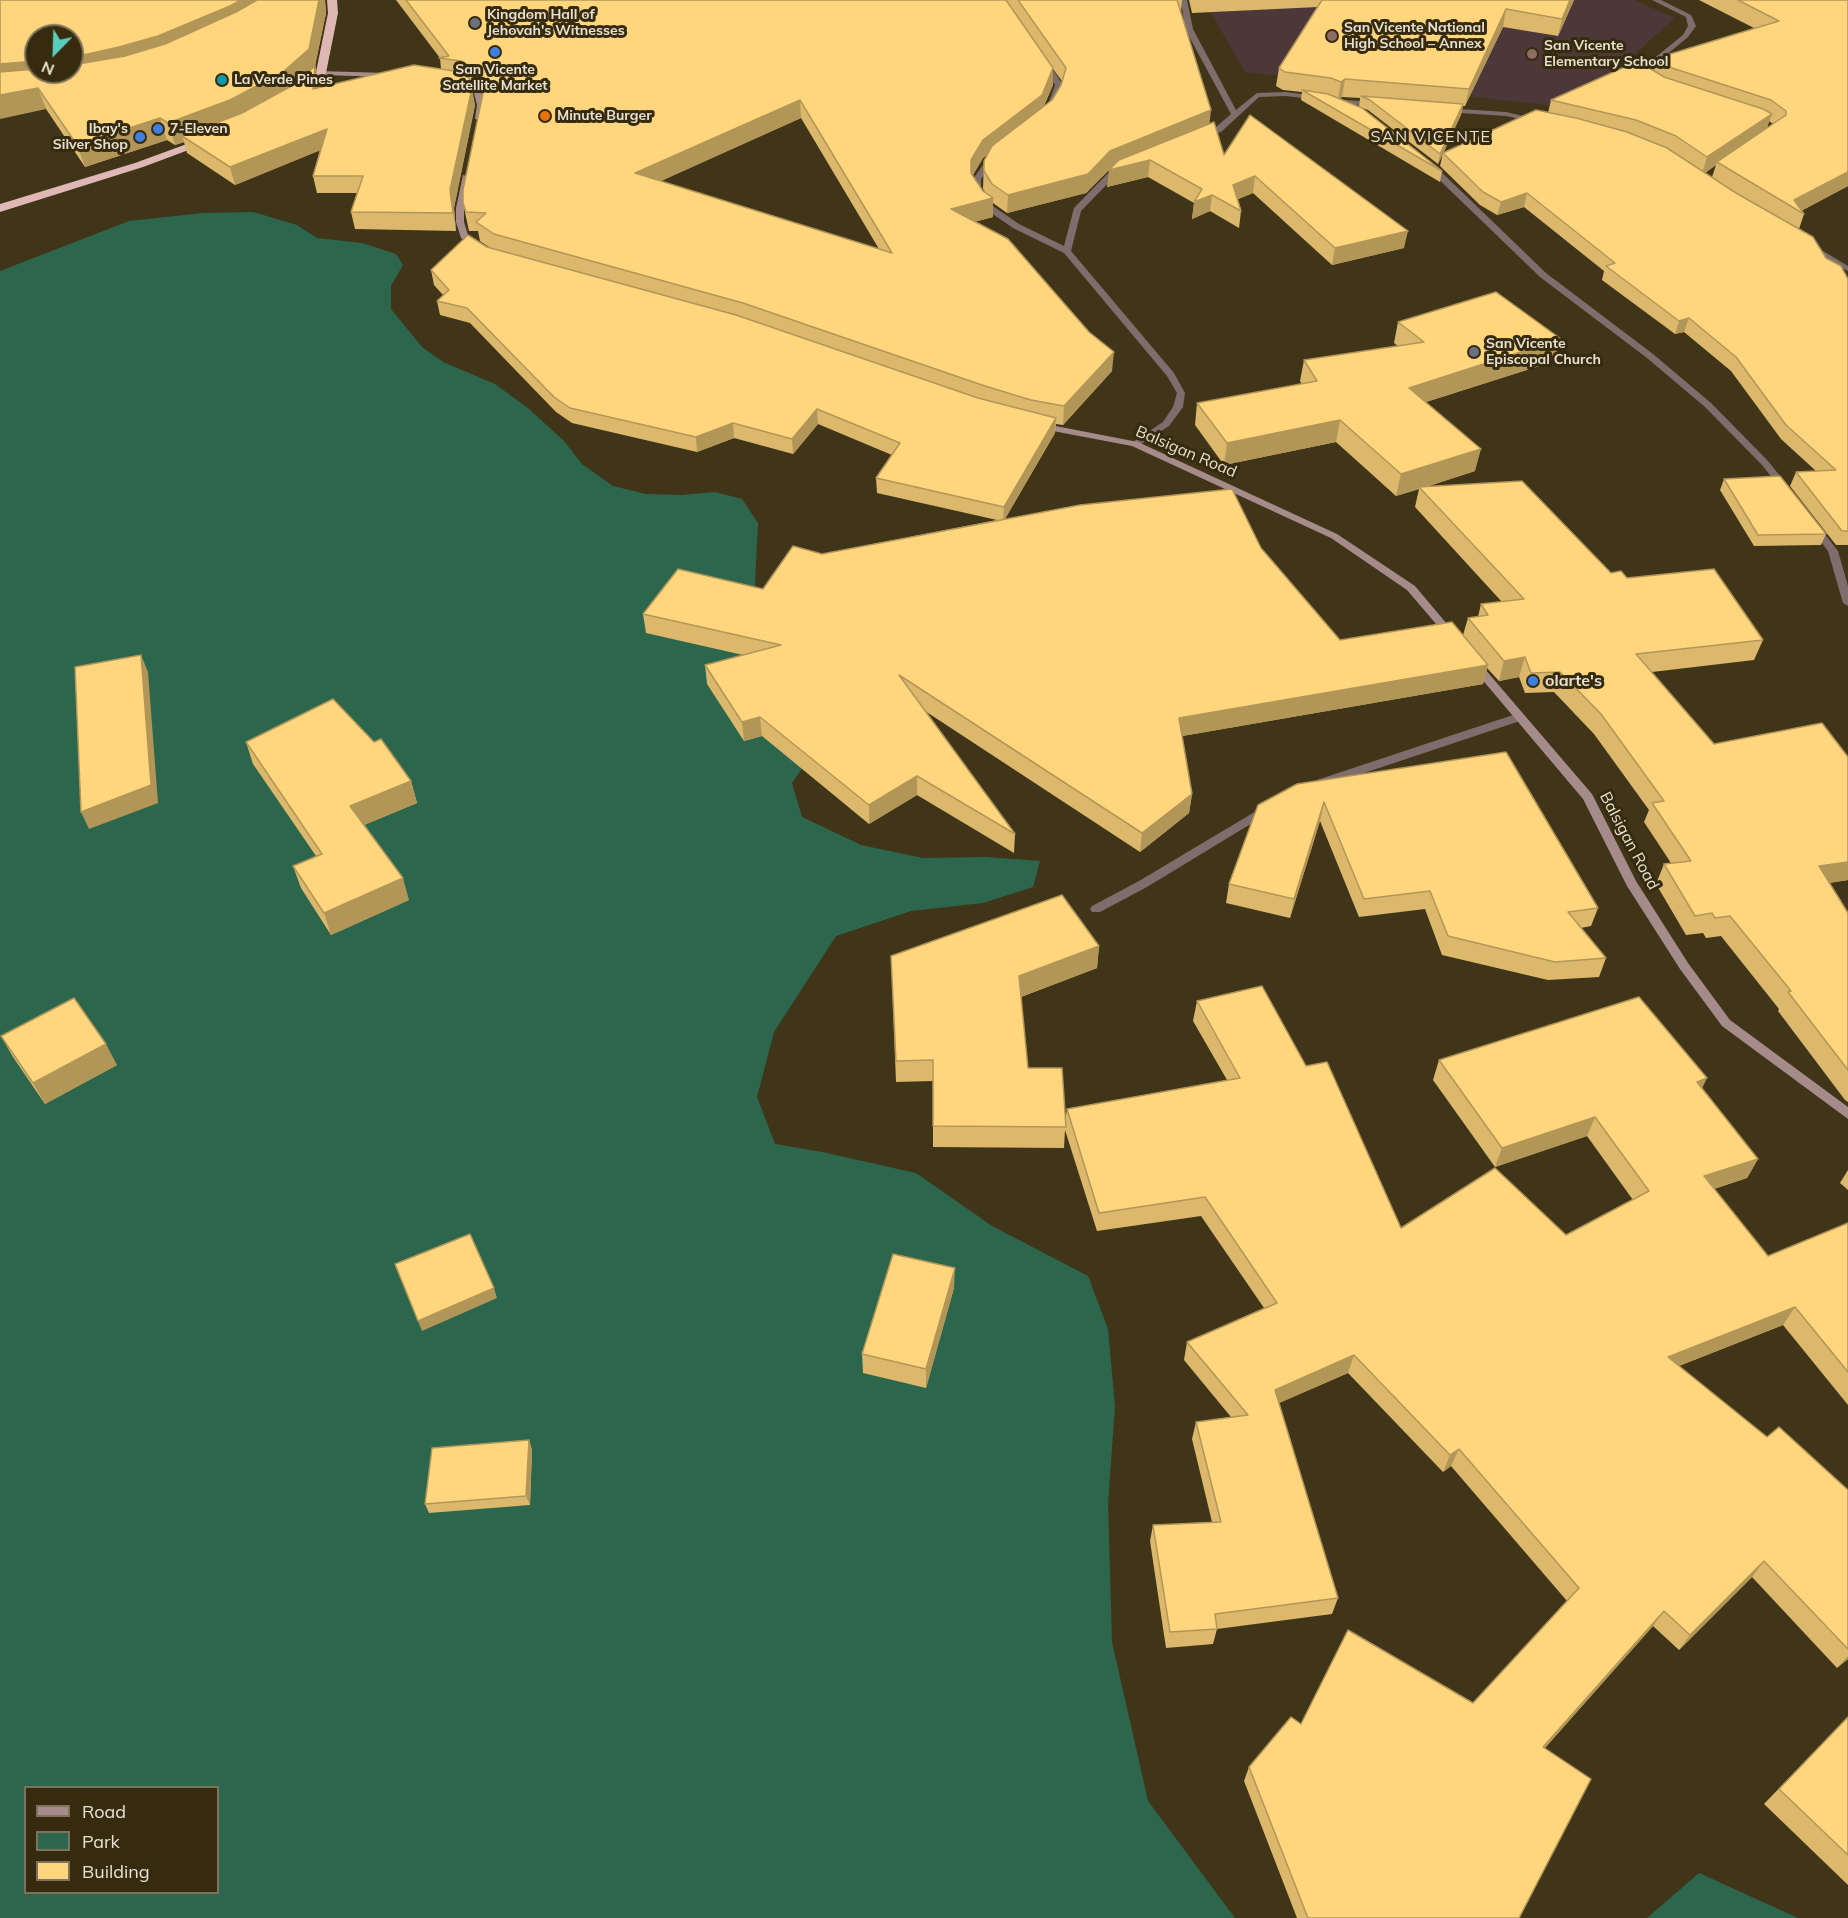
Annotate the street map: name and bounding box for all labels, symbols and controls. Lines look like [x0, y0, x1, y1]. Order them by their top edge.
place label: Kingdom Hall of Jehovah's Witnesses [487, 7, 625, 40]
marker: Kingdom Hall of Jehovah's Witnesses [468, 16, 482, 30]
place label: San Vicente National High School – Annex [1344, 20, 1485, 52]
north arrow [24, 24, 84, 84]
marker: San Vicente National High School – Annex [1325, 29, 1339, 43]
place label: San Vicente Elementary School [1544, 38, 1668, 70]
marker: San Vicente Satellite Market [488, 45, 502, 59]
marker: San Vicente Elementary School [1525, 47, 1539, 61]
text: N [38, 57, 57, 80]
place label: San Vicente Satellite Market [442, 62, 548, 94]
place label: La Verde Pines [234, 72, 333, 88]
marker: La Verde Pines [215, 73, 229, 87]
place label: Minute Burger [557, 108, 652, 124]
marker: Minute Burger [538, 109, 552, 123]
place label: Ibay's Silver Shop [53, 121, 128, 154]
place label: 7-Eleven [170, 121, 228, 137]
marker: 7-Eleven [151, 122, 165, 136]
district label: SAN VICENTE [1370, 127, 1492, 147]
marker: Ibay's Silver Shop [133, 130, 147, 144]
place label: San Vicente Episcopal Church [1486, 336, 1601, 368]
marker: San Vicente Episcopal Church [1467, 345, 1481, 359]
street label: Balsigan Road [1133, 422, 1239, 482]
place label: olarte's [1545, 671, 1602, 691]
marker: olarte's [1526, 674, 1540, 688]
street label: Balsigan Road [1595, 789, 1663, 893]
legend [24, 1786, 219, 1894]
text: Road [82, 1800, 126, 1823]
text: Park [82, 1830, 120, 1853]
text: Building [82, 1860, 150, 1883]

